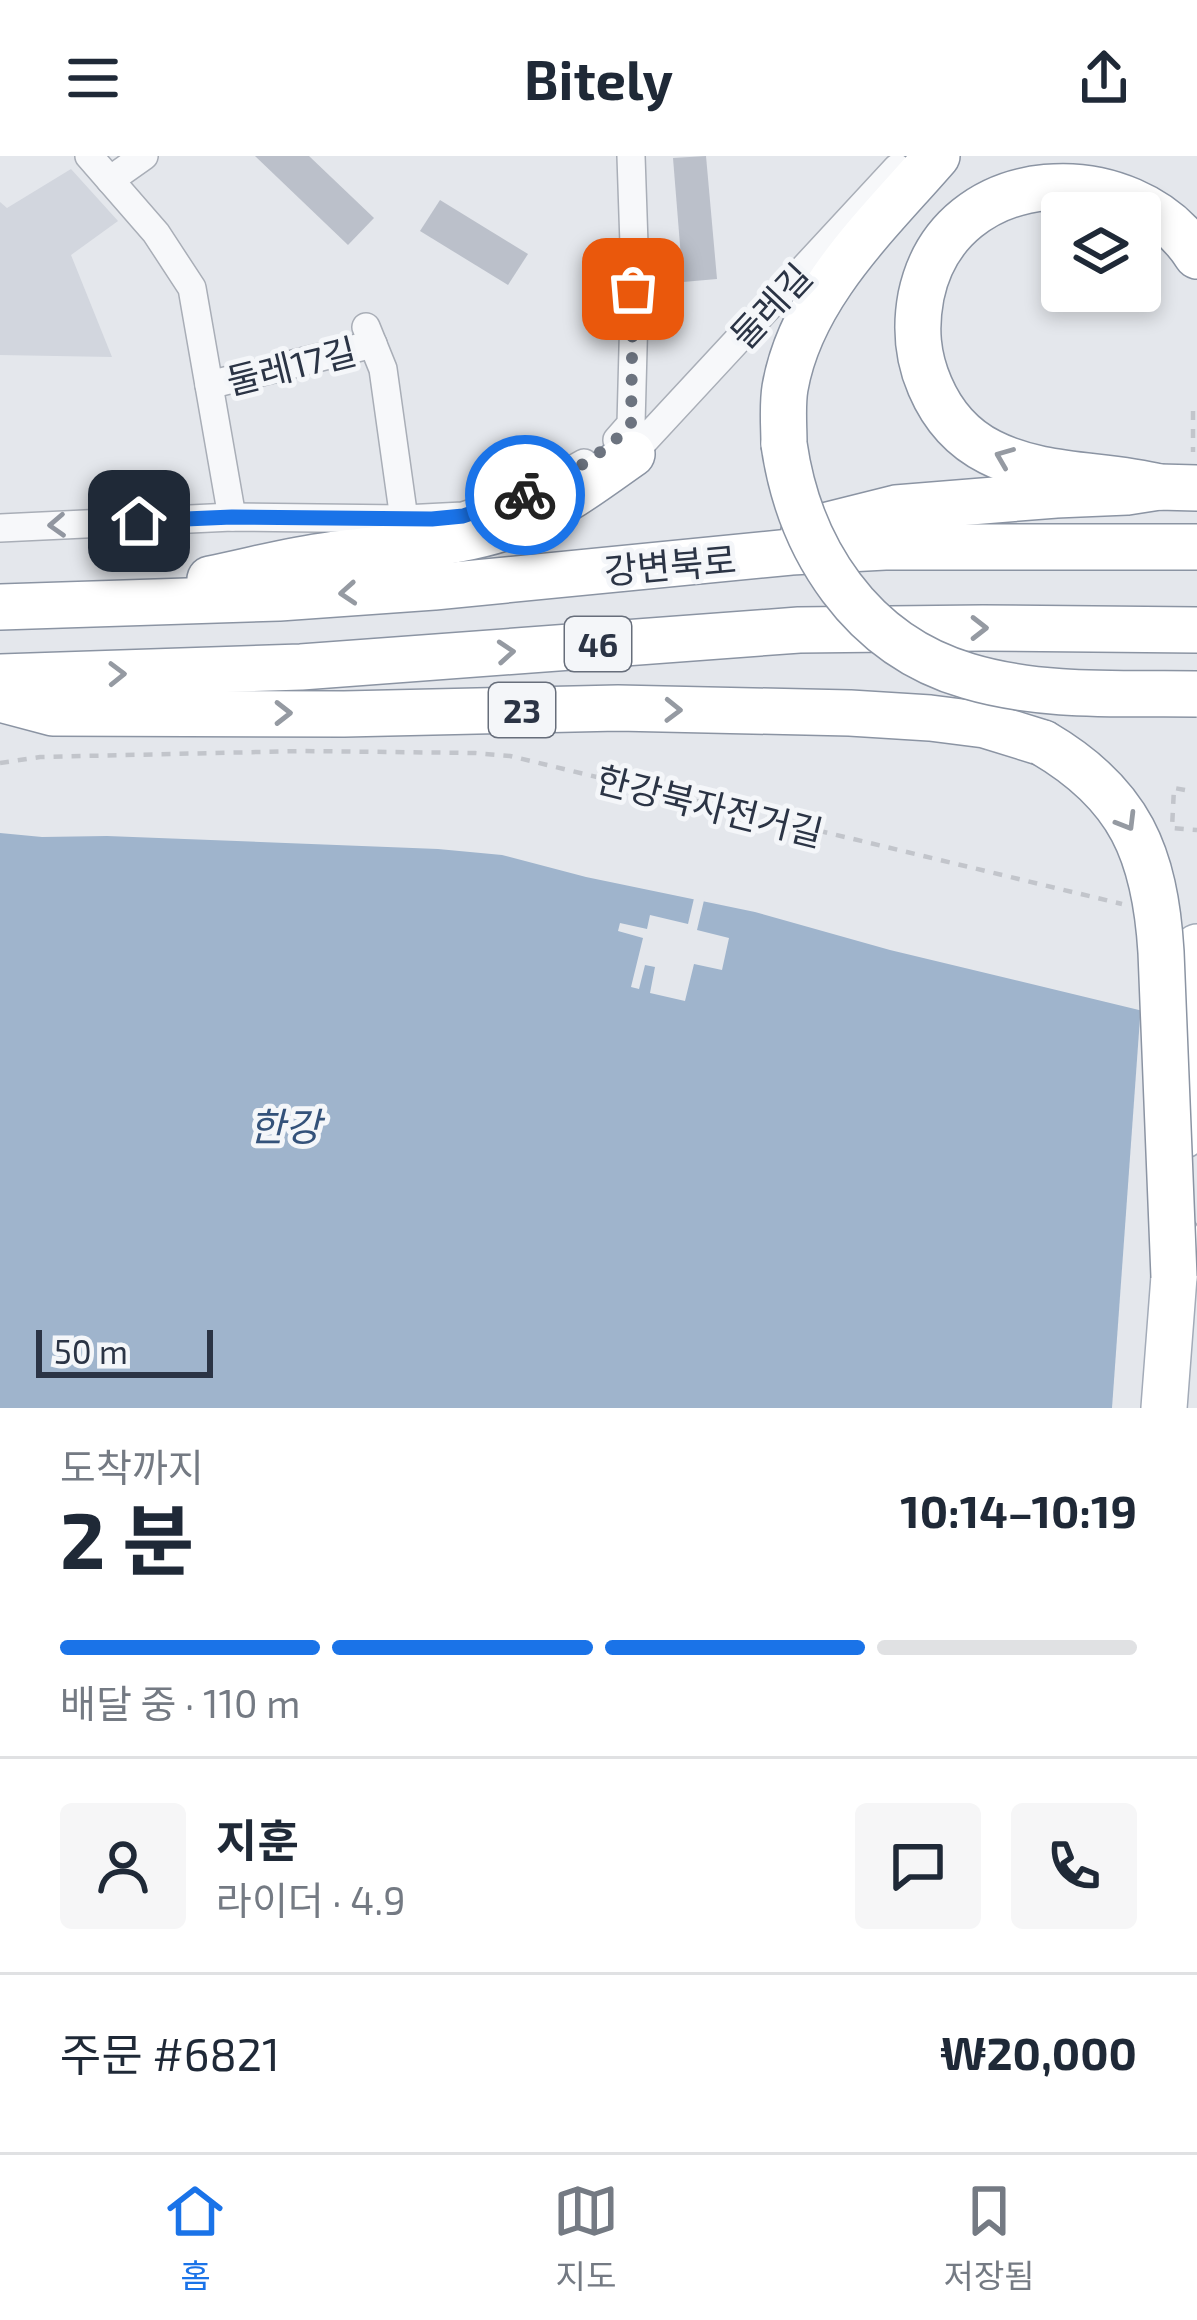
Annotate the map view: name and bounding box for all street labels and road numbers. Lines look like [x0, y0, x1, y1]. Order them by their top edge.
street label: 둘레길 [720, 254, 820, 356]
street label: 둘레17길 [222, 328, 360, 402]
street label: 강변북로 [602, 537, 738, 591]
road number: 46 [565, 617, 631, 671]
road number: 23 [489, 683, 555, 737]
street label: 한강북자전거길 [592, 756, 828, 854]

